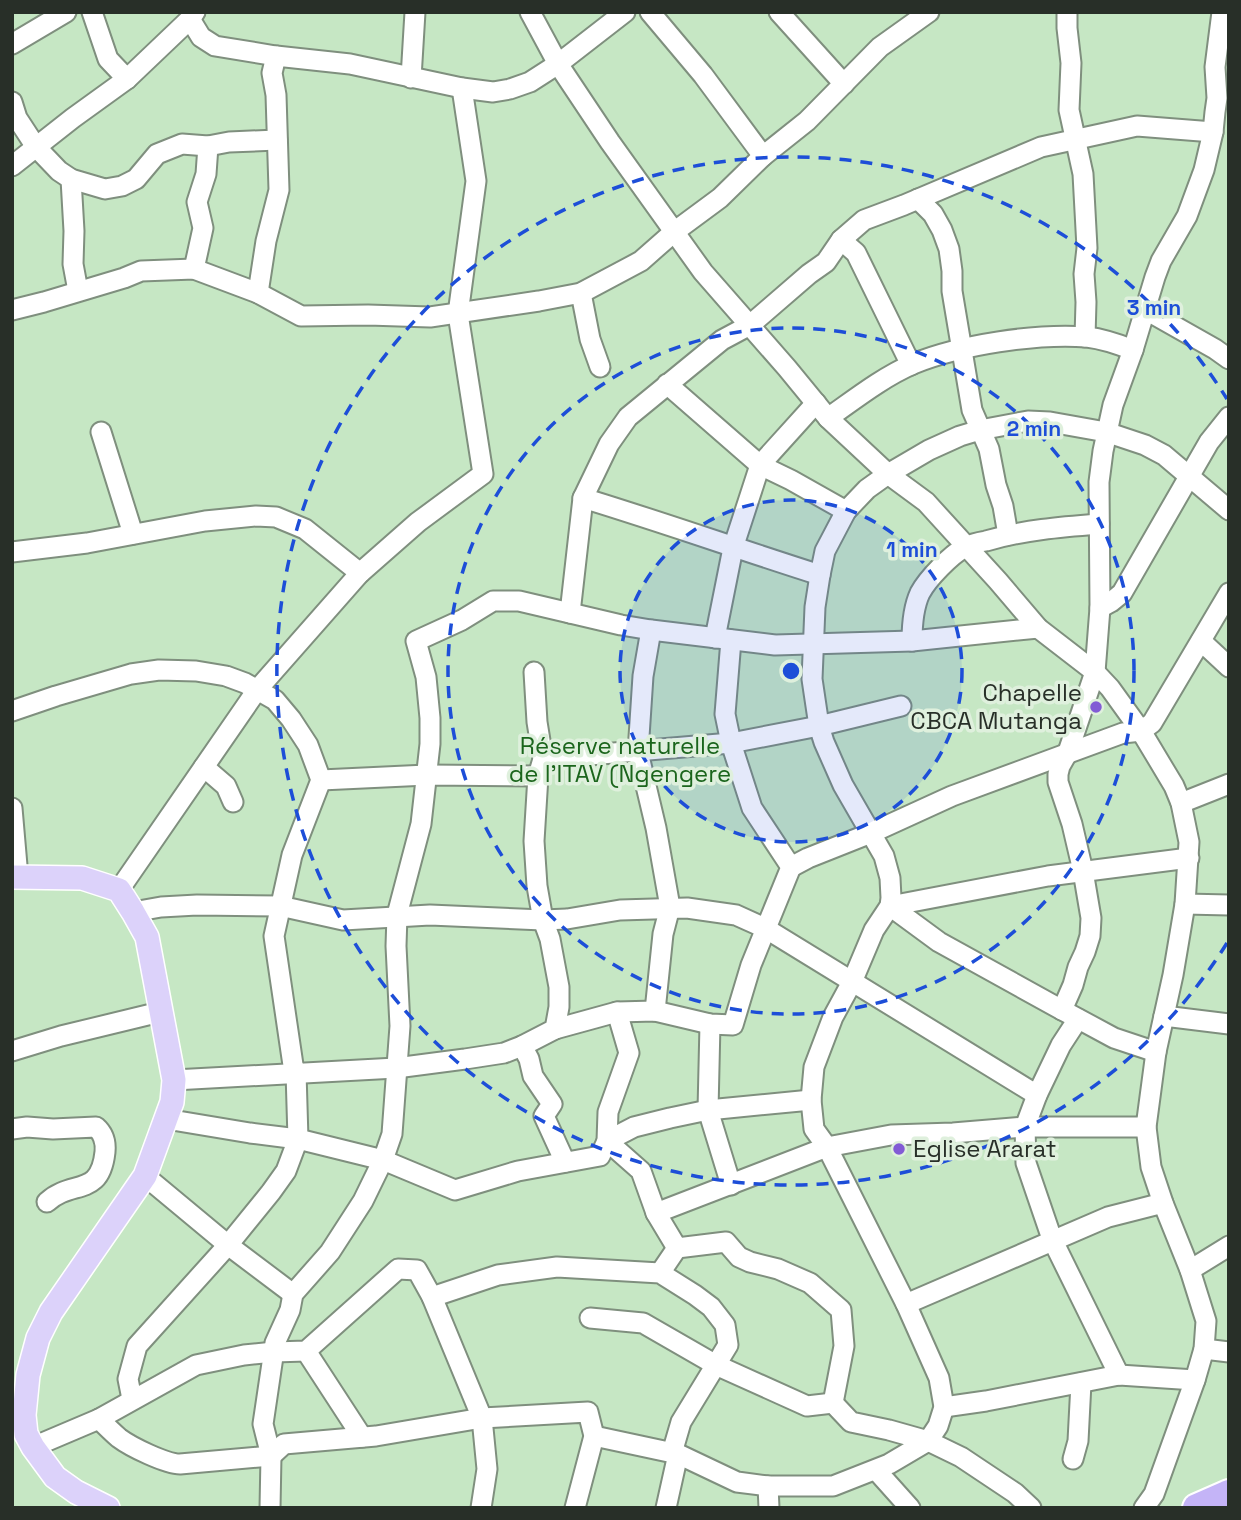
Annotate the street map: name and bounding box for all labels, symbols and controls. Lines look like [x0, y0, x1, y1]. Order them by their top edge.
text: 3 min [1127, 294, 1181, 321]
text: 2 min [1007, 415, 1061, 442]
text: 1 min [886, 536, 938, 563]
centre of rings [779, 659, 803, 683]
place label: Chapelle CBCA Mutanga [910, 677, 1082, 736]
marker: Chapelle CBCA Mutanga [1088, 699, 1104, 715]
park label: Réserve naturelle de l'ITAV (Ngengere [509, 730, 731, 789]
place label: Eglise Ararat [913, 1133, 1057, 1164]
marker: Eglise Ararat [891, 1141, 907, 1157]

